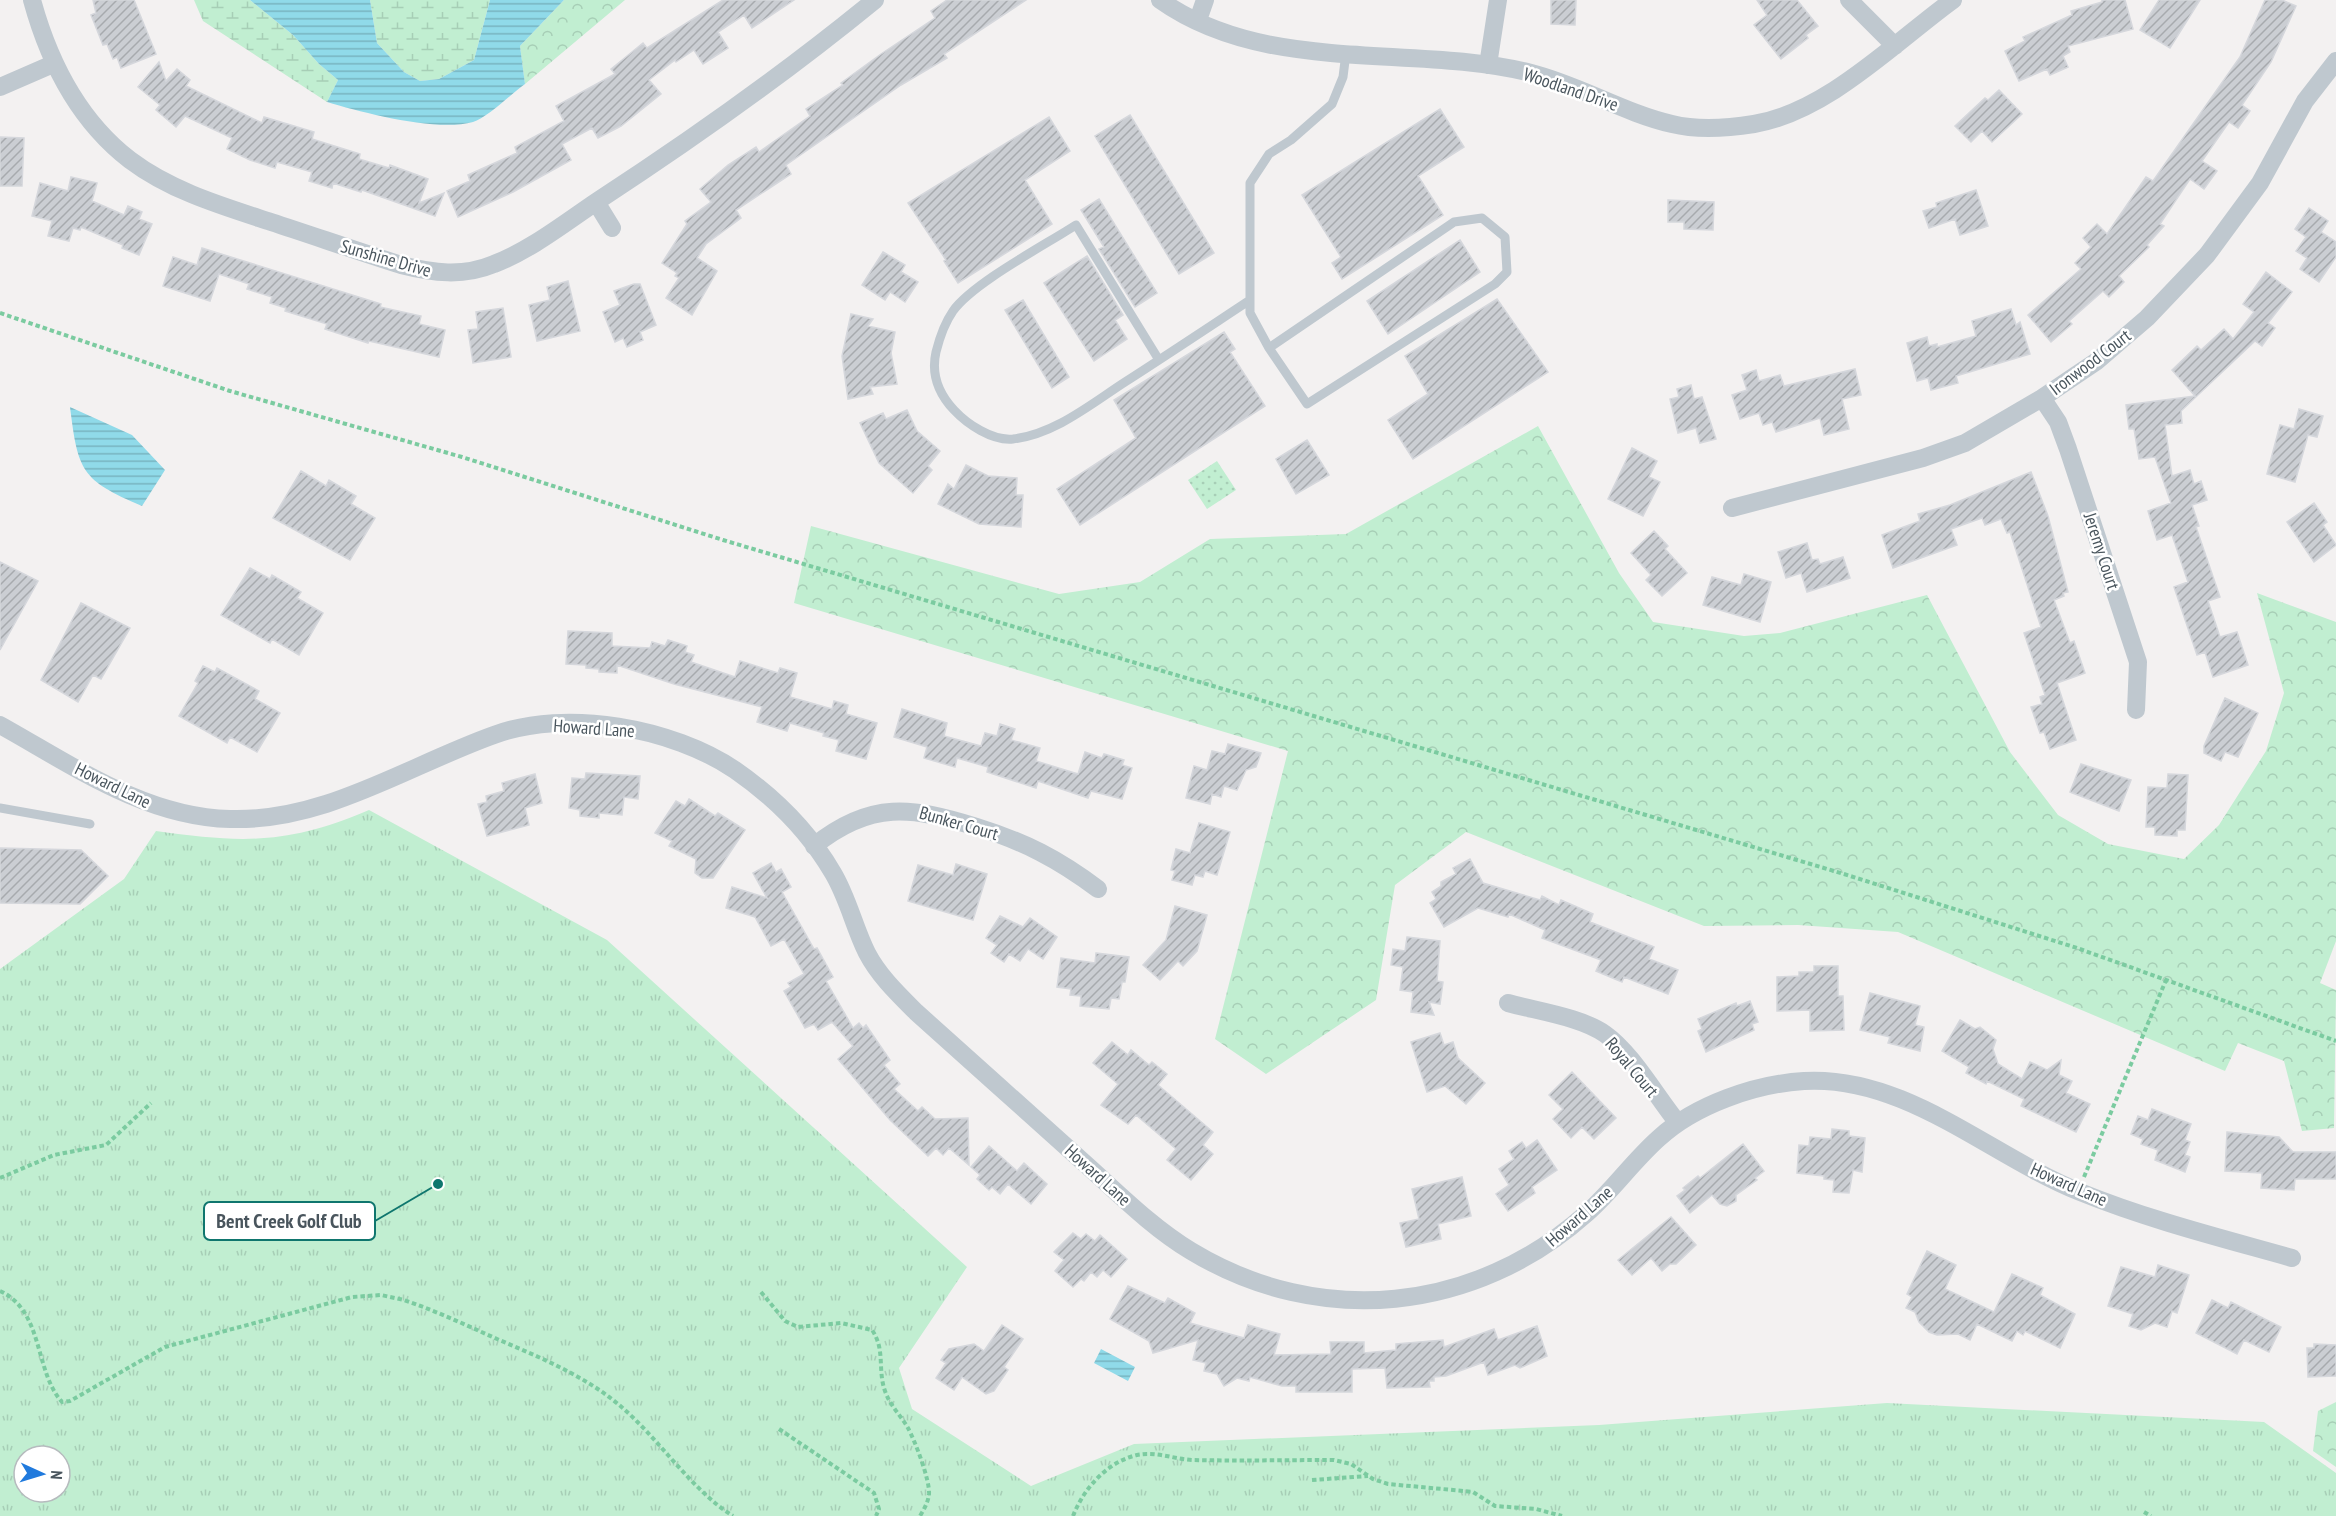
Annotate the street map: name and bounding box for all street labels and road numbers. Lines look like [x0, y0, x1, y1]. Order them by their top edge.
street label: Woodland Drive [1521, 62, 1621, 116]
street label: Sunshine Drive [338, 234, 434, 282]
street label: Ironwood Court [2045, 324, 2135, 400]
street label: Jeremy Court [2078, 509, 2125, 592]
street label: Howard Lane [553, 714, 635, 742]
street label: Howard Lane [71, 757, 155, 813]
street label: Bunker Court [917, 801, 1001, 845]
street label: Royal Court [1600, 1032, 1664, 1102]
street label: Howard Lane [1060, 1139, 1136, 1211]
street label: Howard Lane [2027, 1157, 2111, 1211]
street label: Howard Lane [1541, 1181, 1617, 1251]

